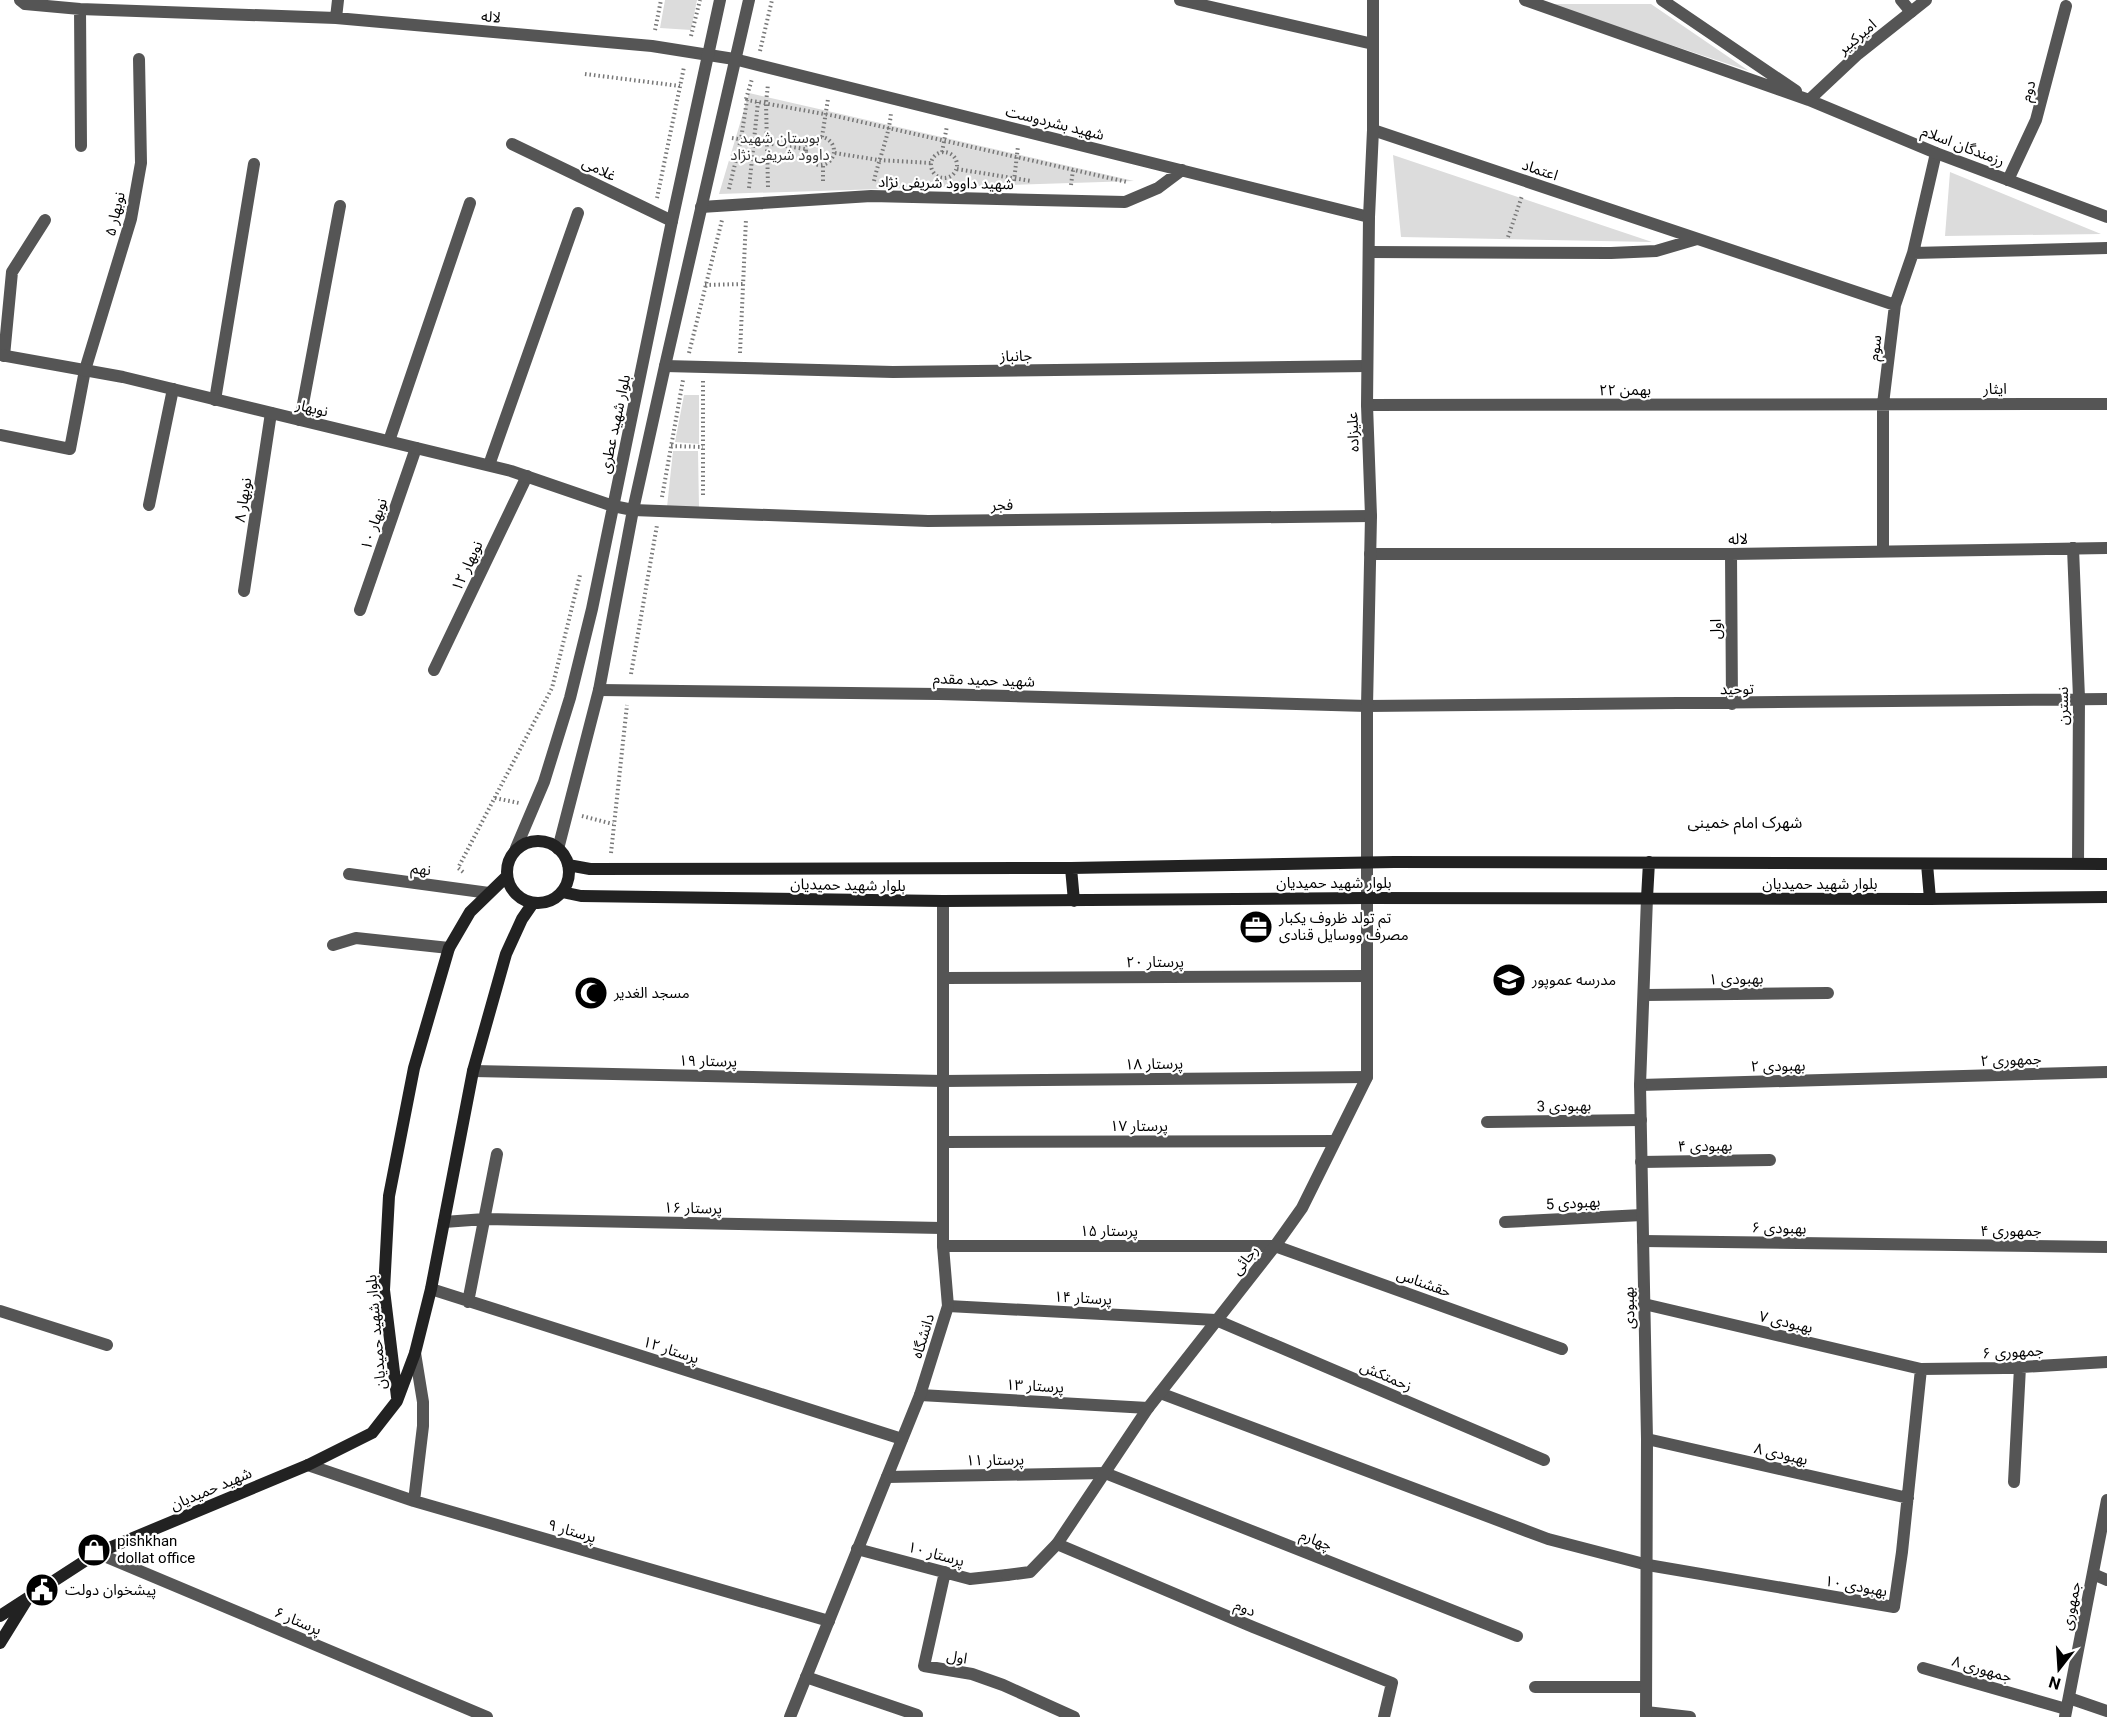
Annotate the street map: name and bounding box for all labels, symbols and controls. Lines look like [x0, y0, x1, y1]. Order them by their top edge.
street label: لاله [480, 7, 502, 27]
street label: امیرکبیر [1833, 16, 1880, 59]
street label: دوم [2017, 78, 2041, 104]
street label: شهید بشردوست [1004, 102, 1106, 144]
street label: رزمندگان اسلام [1918, 122, 2007, 172]
park label: بوستان شهید داوود شریفی نژاد [730, 129, 830, 164]
street label: غلامی [579, 153, 619, 185]
street label: اعتماد [1520, 155, 1560, 185]
street label: شهید داوود شریفی نژاد [878, 173, 1014, 193]
street label: نوبهار ۵ [101, 190, 129, 238]
street label: سوم [1864, 334, 1888, 362]
street label: جانباز [999, 347, 1032, 365]
street label: بلوار شهید عطری [596, 373, 634, 475]
street label: ایثار [1982, 380, 2007, 398]
street label: ۲۲ بهمن [1599, 381, 1651, 399]
street label: نوبهار [293, 395, 330, 421]
street label: علیزاده [1343, 411, 1363, 452]
street label: نوبهار ۸ [231, 476, 255, 524]
street label: نوبهار ۱۰ [357, 496, 391, 552]
street label: فجر [990, 496, 1014, 514]
street label: لاله [1728, 530, 1748, 548]
street label: نوبهار ۱۲ [448, 538, 486, 594]
street label: اول [1707, 619, 1725, 639]
street label: شهید حمید مقدم [933, 669, 1036, 693]
street label: توحید [1720, 680, 1754, 698]
street label: نسترن [2054, 687, 2072, 725]
district label: شهرک امام خمینی [1688, 813, 1802, 835]
street label: نهم [410, 859, 432, 881]
street label: بلوار شهید حمیدیان [1276, 874, 1392, 892]
street label: بلوار شهید حمیدیان [790, 875, 906, 895]
street label: بلوار شهید حمیدیان [1762, 875, 1878, 893]
office icon: تم تولد ظروف یکبار مصرف ووسایل قنادی [1238, 909, 1274, 945]
place label: تم تولد ظروف یکبار مصرف ووسایل قنادی [1278, 909, 1409, 944]
street label: پرستار ۲۰ [1126, 953, 1184, 972]
school or university icon: مدرسه عموپور [1491, 962, 1527, 998]
street label: بهبودی ۱ [1708, 970, 1764, 988]
place label: مدرسه عموپور [1531, 971, 1616, 990]
mosque icon: مسجد الغدیر [573, 975, 609, 1011]
place label: مسجد الغدیر [613, 984, 690, 1002]
street label: جمهوری ۲ [1980, 1050, 2042, 1070]
street label: پرستار ۱۹ [679, 1051, 737, 1072]
street label: پرستار ۱۸ [1125, 1054, 1183, 1075]
street label: بهبودی ۲ [1750, 1057, 1806, 1075]
street label: بهبودی 3 [1537, 1097, 1591, 1115]
street label: پرستار ۱۷ [1110, 1117, 1168, 1136]
street label: بهبودی ۴ [1677, 1137, 1733, 1155]
street label: بهبودی 5 [1545, 1193, 1601, 1213]
street label: پرستار ۱۶ [664, 1198, 722, 1219]
street label: بهبودی ۶ [1751, 1219, 1807, 1237]
street label: پرستار ۱۵ [1080, 1222, 1138, 1241]
street label: جمهوری ۴ [1980, 1222, 2042, 1240]
street label: رجائی [1228, 1241, 1262, 1279]
street label: حقشناس [1394, 1265, 1454, 1301]
street label: بلوار شهید حمیدیان [362, 1274, 390, 1390]
street label: پرستار ۱۴ [1053, 1287, 1112, 1310]
street label: بهبودی [1620, 1287, 1638, 1329]
street label: بهبودی ۷ [1757, 1307, 1815, 1337]
street label: دانشگاه [908, 1312, 938, 1360]
street label: پرستار ۱۲ [640, 1332, 701, 1369]
street label: جمهوری ۶ [1982, 1341, 2044, 1363]
street label: زحمتکش [1357, 1357, 1415, 1395]
street label: پرستار ۱۳ [1005, 1375, 1064, 1398]
street label: بهبودی ۸ [1752, 1439, 1810, 1469]
street label: پرستار ۱۱ [966, 1450, 1024, 1471]
street label: شهید حمیدیان [167, 1464, 255, 1514]
street label: پرستار ۹ [545, 1516, 598, 1548]
street label: چهارم [1297, 1525, 1335, 1556]
shop icon: pishkhan dollat office [76, 1532, 112, 1568]
place label: pishkhan dollat office [117, 1532, 195, 1567]
street label: پرستار ۱۰ [905, 1538, 966, 1571]
public building icon: پیشخوان دولت [24, 1572, 60, 1608]
street label: بهبودی ۱۰ [1823, 1572, 1889, 1600]
street label: جمهوری [2057, 1580, 2085, 1632]
place label: پیشخوان دولت [65, 1581, 156, 1600]
street label: دوم [1231, 1596, 1258, 1622]
street label: پرستار ۶ [271, 1603, 324, 1640]
north arrow [2029, 1639, 2089, 1699]
street label: اول [945, 1646, 969, 1668]
street label: جمهوری ۸ [1950, 1652, 2014, 1686]
text: N [2047, 1672, 2063, 1694]

